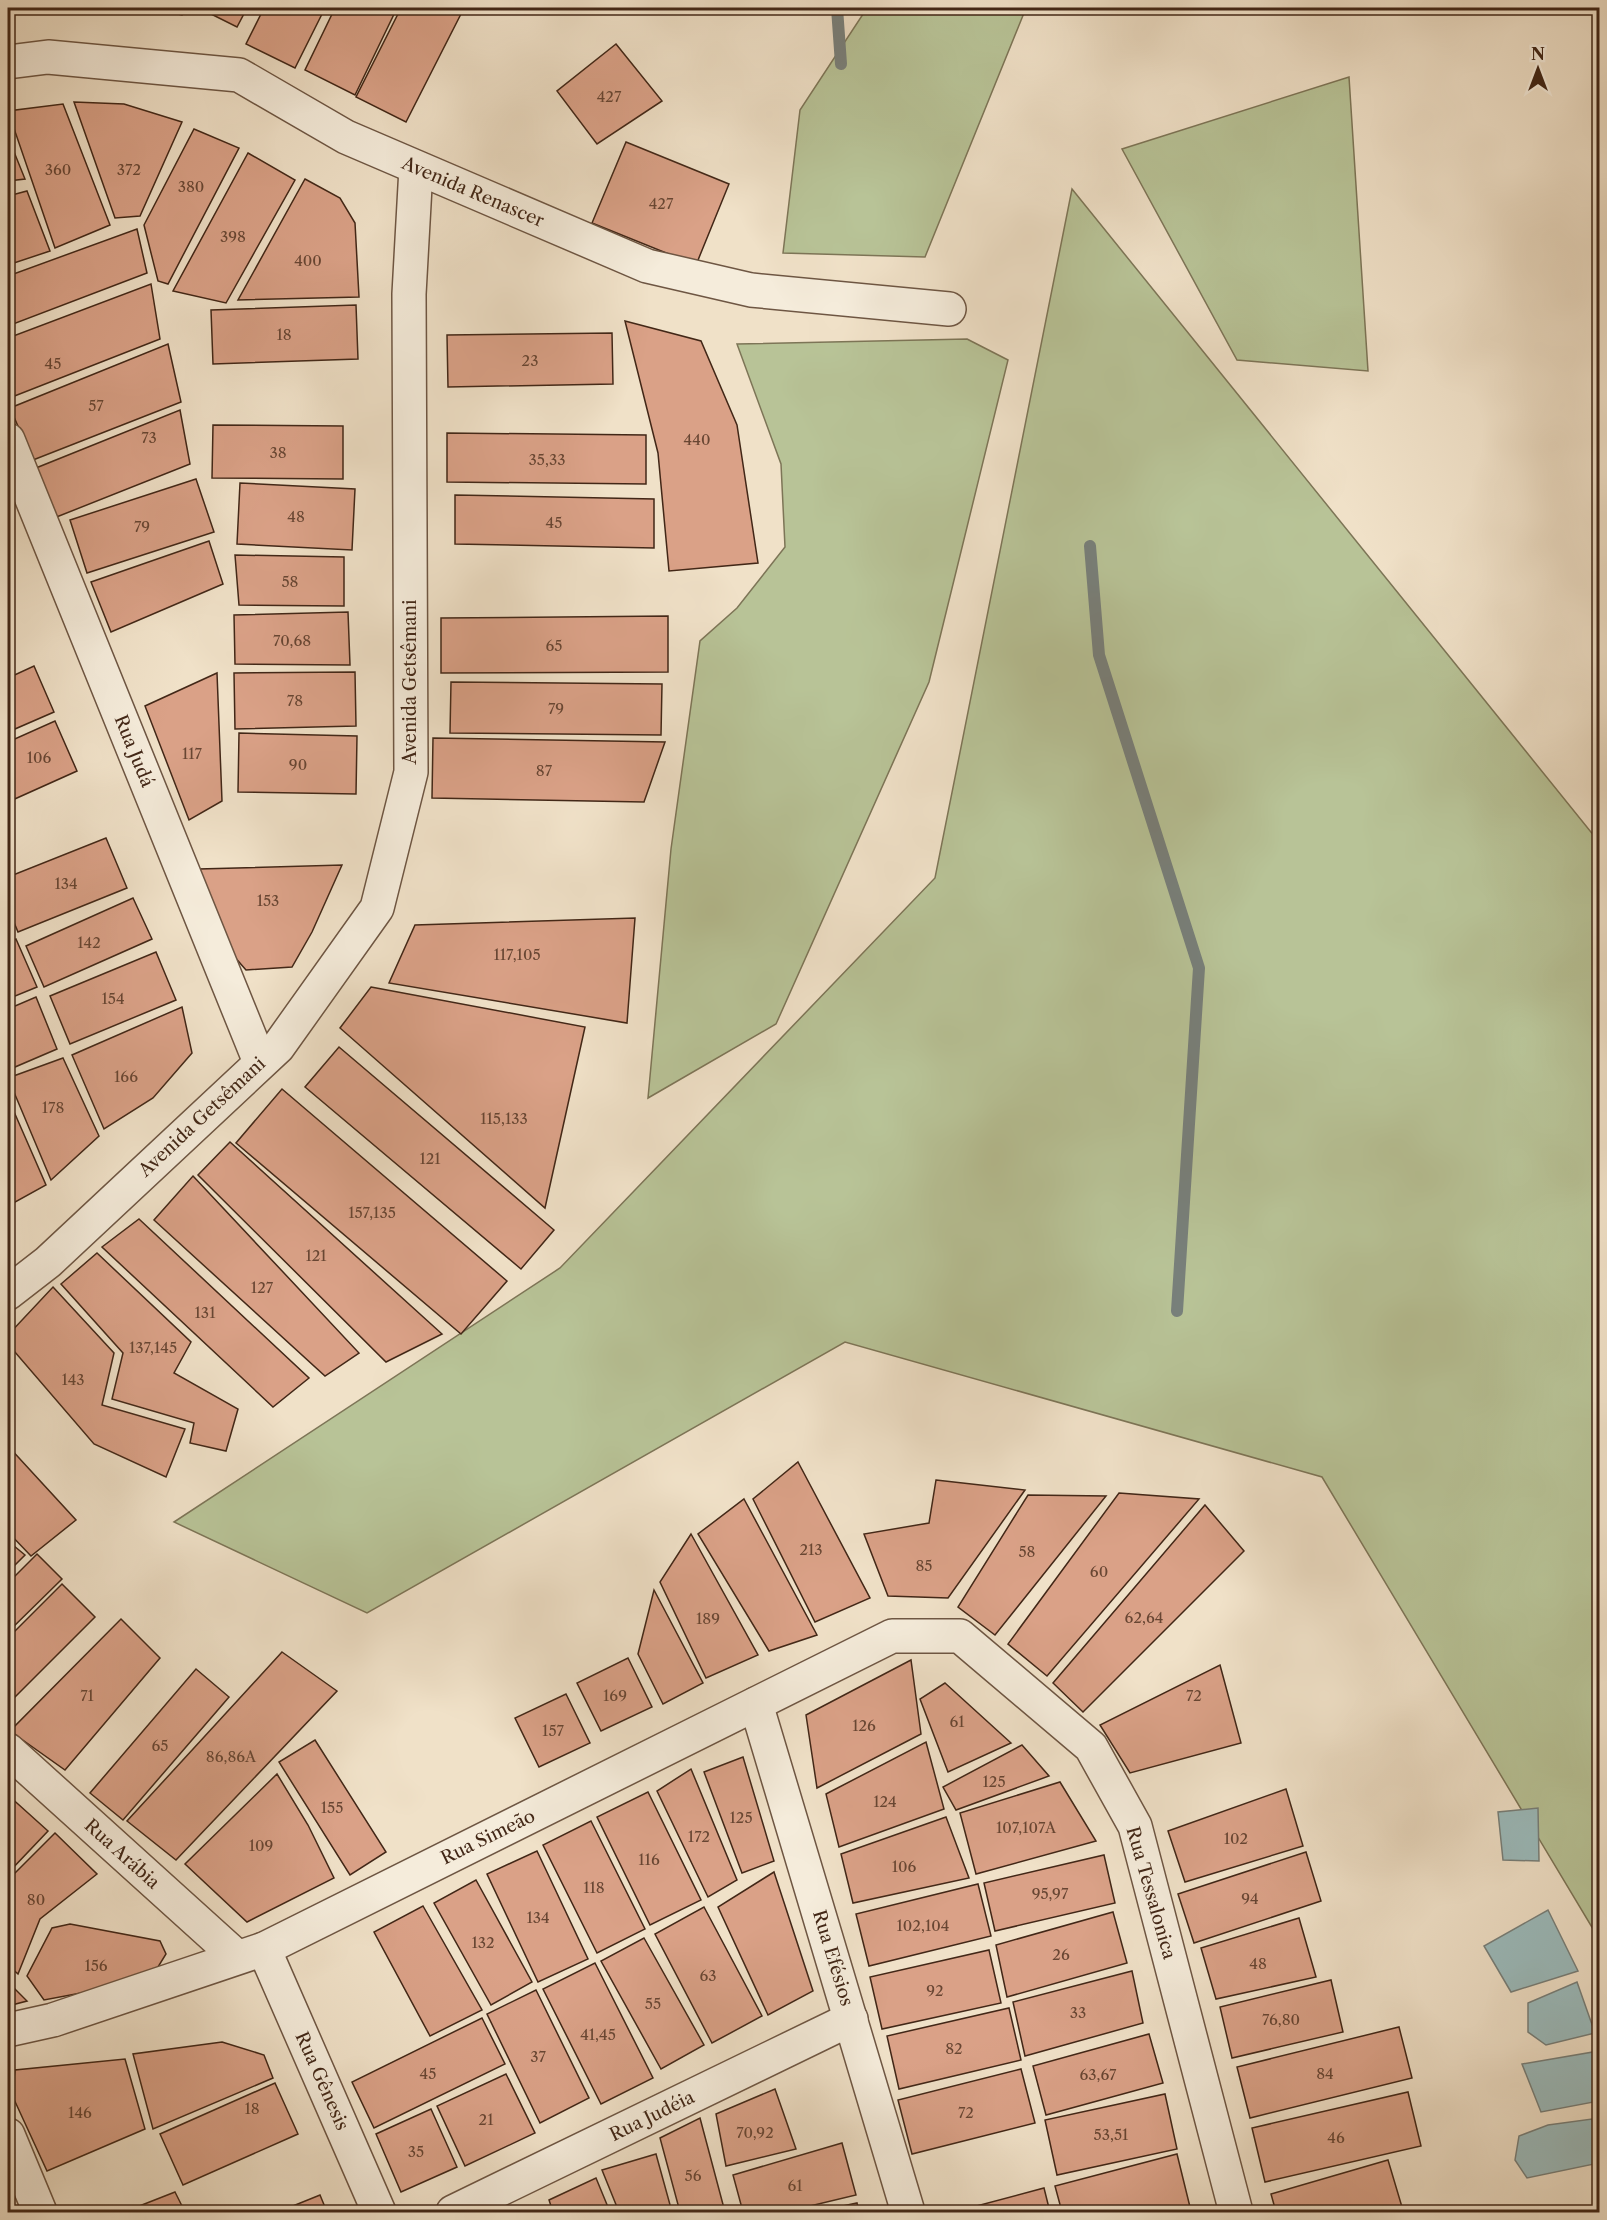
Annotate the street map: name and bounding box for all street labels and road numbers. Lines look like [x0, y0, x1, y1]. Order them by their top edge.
street label: Avenida Renascer [398, 152, 548, 232]
street label: Avenida Getsêmani [399, 599, 421, 766]
street label: Rua Judá [110, 712, 159, 791]
street label: Avenida Getsêmani [133, 1052, 270, 1182]
street label: Rua Simeão [437, 1805, 539, 1869]
street label: Rua Arábia [80, 1814, 165, 1894]
street label: Rua Tessalonica [1122, 1824, 1181, 1962]
street label: Rua Efésios [808, 1907, 858, 2009]
street label: Rua Gênesis [291, 2028, 353, 2134]
street label: Rua Judéia [606, 2086, 698, 2146]

